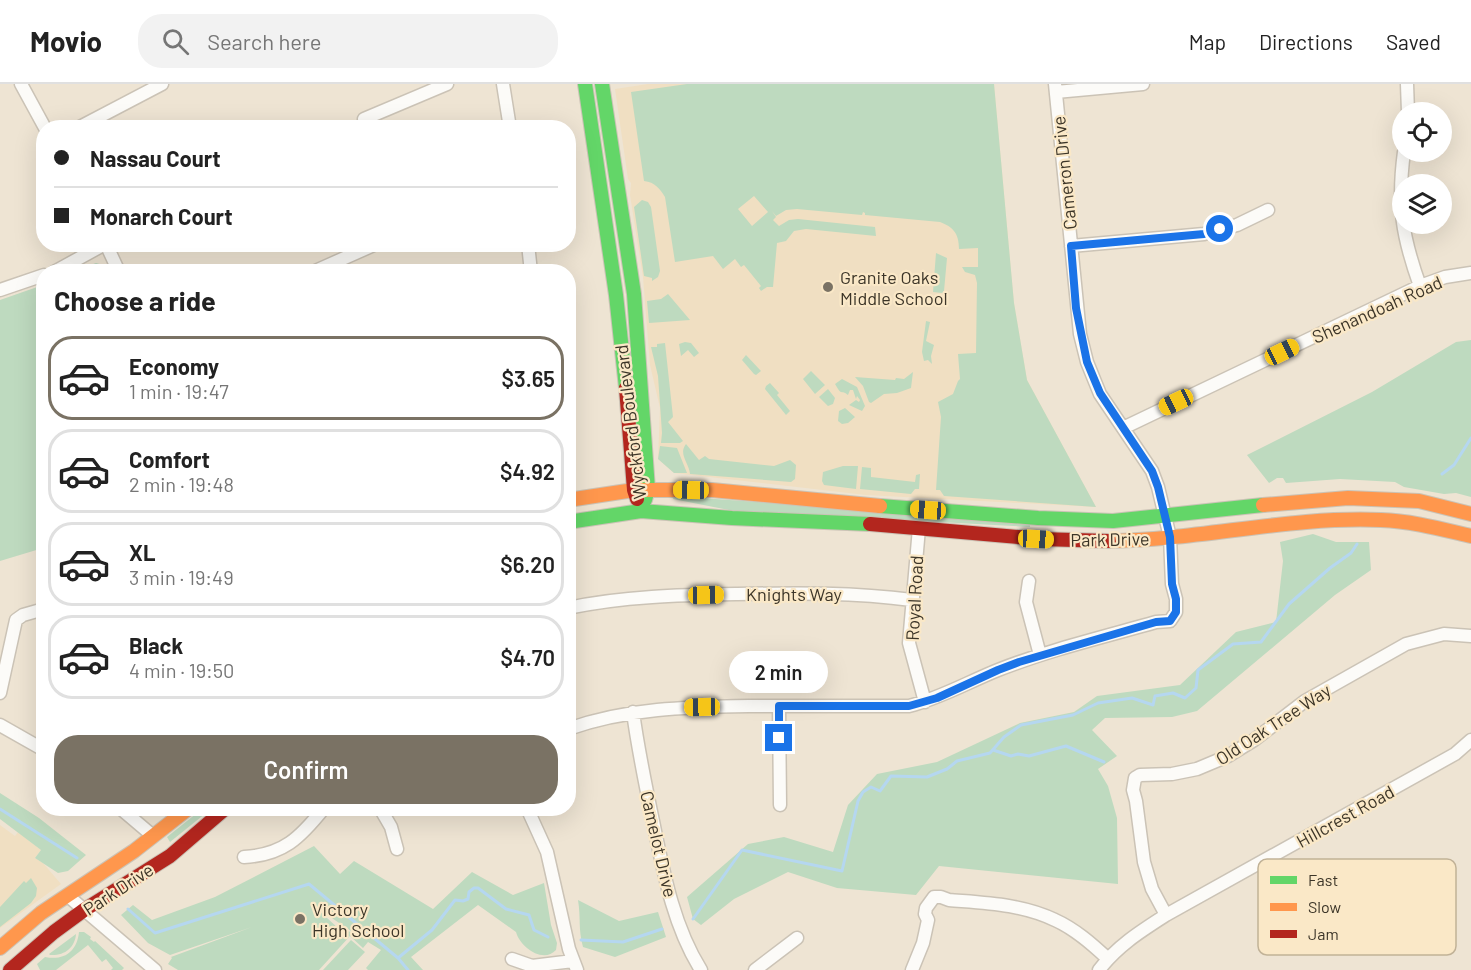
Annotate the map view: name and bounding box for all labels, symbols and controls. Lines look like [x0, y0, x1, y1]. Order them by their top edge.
search box [138, 14, 558, 68]
text: Movio [30, 24, 102, 58]
icon: search [159, 25, 192, 58]
text: Search here [207, 28, 322, 54]
text: Map [1189, 29, 1226, 54]
text: Directions [1259, 29, 1353, 54]
text: Saved [1386, 29, 1441, 54]
map controls [1392, 102, 1452, 234]
button: locate [1392, 102, 1452, 162]
street label: Cameron Drive [1047, 115, 1081, 231]
text: Nassau Court [90, 145, 221, 171]
button: layers [1392, 174, 1452, 234]
text: Monarch Court [90, 203, 233, 229]
route start [1206, 215, 1233, 242]
place label: Granite Oaks Middle School [840, 266, 948, 309]
street label: Shenandoah Road [1309, 270, 1445, 348]
marker: Granite Oaks Middle School [821, 280, 835, 294]
text: Choose a ride [54, 284, 216, 316]
car [1262, 336, 1302, 368]
street label: Wyckford Boulevard [610, 344, 650, 500]
icon: car [57, 351, 111, 405]
text: Economy [129, 353, 219, 379]
text: $3.65 [502, 365, 555, 391]
text: 1 min · 19:47 [129, 379, 229, 403]
car [1156, 386, 1196, 418]
icon: car [57, 444, 111, 498]
text: Comfort [129, 446, 210, 472]
text: $4.92 [500, 458, 555, 484]
text: 2 min · 19:48 [129, 472, 234, 496]
car [673, 481, 709, 499]
car [909, 500, 947, 520]
street label: Park Drive [1070, 527, 1150, 551]
car [1018, 529, 1054, 549]
icon: car [57, 537, 111, 591]
text: XL [129, 539, 155, 565]
text: $6.20 [500, 551, 555, 577]
street label: Royal Road [901, 555, 927, 641]
text: 3 min · 19:49 [129, 565, 234, 589]
street label: Knights Way [746, 583, 842, 605]
car [688, 586, 724, 604]
icon: car [57, 630, 111, 684]
text: Black [129, 632, 183, 658]
text: $4.70 [500, 644, 555, 670]
callout: 2 min [730, 651, 828, 693]
text: 4 min · 19:50 [129, 658, 234, 682]
text: 2 min [755, 660, 802, 684]
street label: Old Oak Tree Way [1211, 679, 1335, 769]
car [684, 698, 720, 716]
route end [765, 724, 792, 751]
button: Confirm [54, 735, 558, 804]
street label: Hillcrest Road [1292, 780, 1398, 852]
street label: Camelot Drive [636, 789, 682, 899]
street label: Park Drive [79, 858, 157, 920]
legend [1258, 859, 1456, 955]
text: Fast [1308, 870, 1338, 889]
text: Slow [1308, 897, 1341, 916]
place label: Victory High School [312, 898, 405, 941]
marker: Victory High School [293, 912, 307, 926]
text: Jam [1308, 924, 1339, 943]

